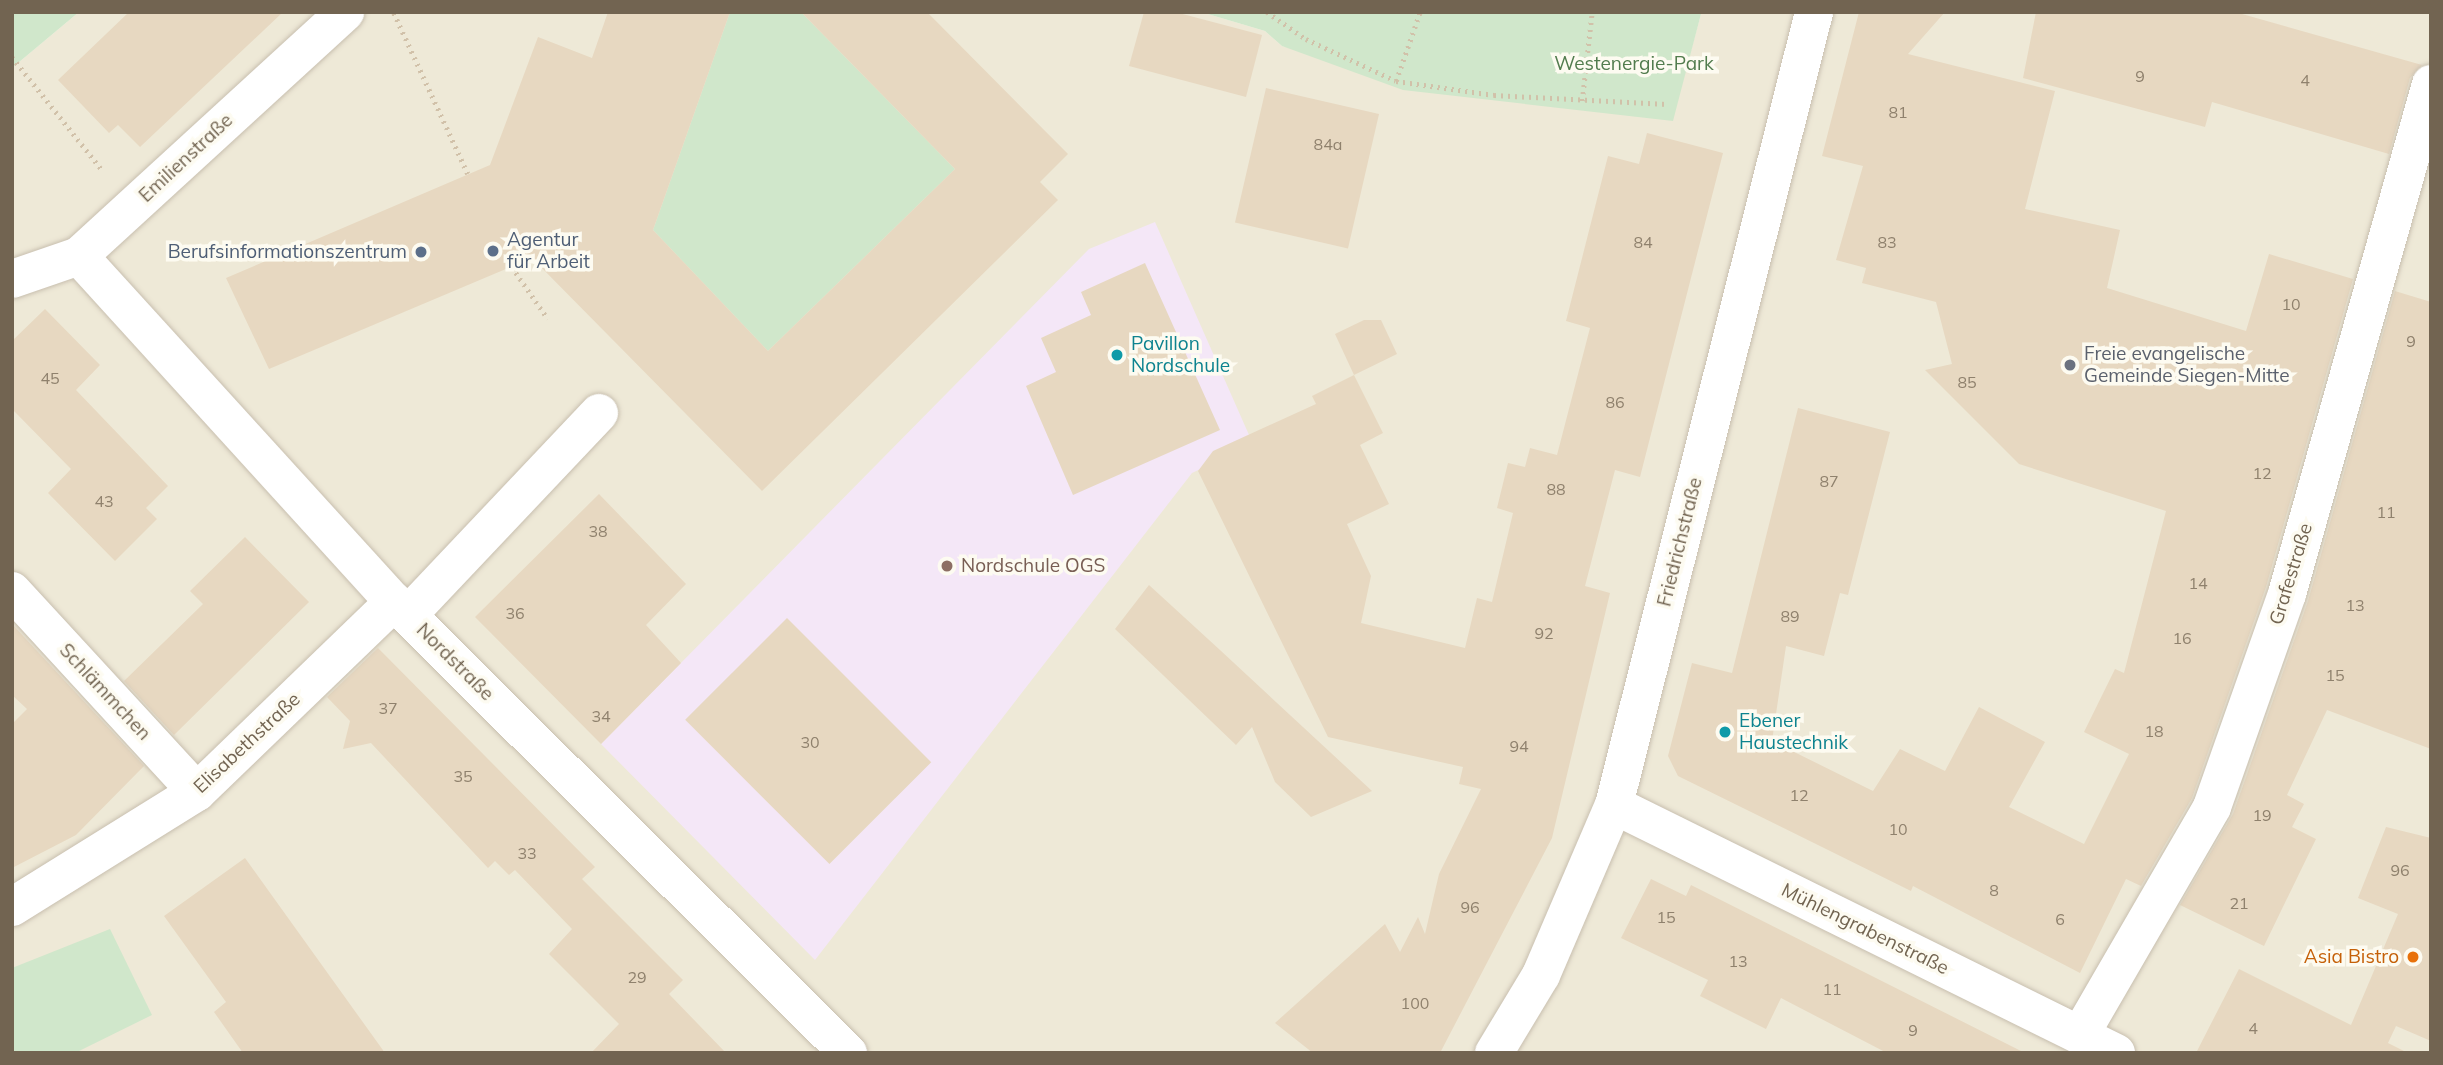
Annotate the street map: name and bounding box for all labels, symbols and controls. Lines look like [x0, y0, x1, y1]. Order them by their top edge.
park label: Westenergie-Park [1554, 53, 1714, 75]
house number: 9 [2135, 66, 2145, 86]
house number: 4 [2300, 70, 2310, 90]
house number: 81 [1888, 102, 1908, 122]
street label: Emilienstraße [135, 109, 237, 207]
house number: 84a [1314, 134, 1342, 154]
place label: Agentur für Arbeit [507, 229, 590, 273]
house number: 84 [1633, 232, 1653, 252]
house number: 83 [1877, 232, 1897, 252]
place label: Berufsinformationszentrum [168, 241, 407, 263]
marker: Agentur für Arbeit [485, 243, 501, 259]
marker: Berufsinformationszentrum [413, 244, 429, 260]
house number: 10 [2281, 294, 2301, 314]
house number: 9 [2406, 331, 2416, 351]
place label: Pavillon Nordschule [1131, 333, 1230, 377]
place label: Freie evangelische Gemeinde Siegen-Mitte [2084, 343, 2289, 387]
marker: Pavillon Nordschule [1109, 347, 1125, 363]
marker: Freie evangelische Gemeinde Siegen-Mitte [2062, 357, 2078, 373]
house number: 45 [40, 368, 60, 388]
house number: 85 [1957, 372, 1977, 392]
house number: 86 [1605, 392, 1625, 412]
house number: 12 [2252, 463, 2272, 483]
house number: 87 [1819, 471, 1839, 491]
street label: Friedrichstraße [1653, 475, 1707, 609]
house number: 88 [1546, 479, 1566, 499]
house number: 43 [94, 491, 114, 511]
house number: 11 [2376, 502, 2396, 522]
street label: Grafestraße [2265, 520, 2317, 628]
house number: 38 [588, 521, 608, 541]
place label: Nordschule OGS [961, 555, 1105, 577]
marker: Nordschule OGS [939, 558, 955, 574]
house number: 14 [2188, 573, 2208, 593]
house number: 13 [2345, 595, 2365, 615]
house number: 36 [505, 603, 525, 623]
house number: 89 [1780, 606, 1800, 626]
street label: Nordstraße [412, 619, 498, 705]
house number: 92 [1534, 623, 1554, 643]
house number: 16 [2172, 628, 2192, 648]
street label: Schlämmchen [54, 639, 156, 745]
house number: 15 [2325, 665, 2345, 685]
street label: Elisabethstraße [189, 688, 305, 798]
house number: 37 [378, 698, 398, 718]
house number: 34 [591, 706, 611, 726]
place label: Ebener Haustechnik [1739, 710, 1848, 754]
house number: 18 [2144, 721, 2164, 741]
marker: Ebener Haustechnik [1717, 724, 1733, 740]
house number: 30 [800, 732, 820, 752]
house number: 94 [1509, 736, 1529, 756]
house number: 35 [453, 766, 473, 786]
house number: 12 [1789, 785, 1809, 805]
house number: 19 [2252, 805, 2272, 825]
house number: 10 [1888, 819, 1908, 839]
house number: 33 [517, 843, 537, 863]
house number: 96 [2390, 860, 2410, 880]
street label: Mühlengrabenstraße [1778, 879, 1952, 979]
house number: 8 [1989, 880, 1999, 900]
house number: 21 [2229, 893, 2249, 913]
house number: 96 [1460, 897, 1480, 917]
house number: 15 [1656, 907, 1676, 927]
house number: 6 [2055, 909, 2065, 929]
place label: Asia Bistro [2304, 946, 2399, 968]
marker: Asia Bistro [2405, 949, 2421, 965]
house number: 13 [1728, 951, 1748, 971]
house number: 29 [627, 967, 647, 987]
house number: 11 [1822, 979, 1842, 999]
house number: 100 [1401, 993, 1429, 1013]
house number: 4 [2248, 1018, 2258, 1038]
house number: 9 [1908, 1020, 1918, 1040]

